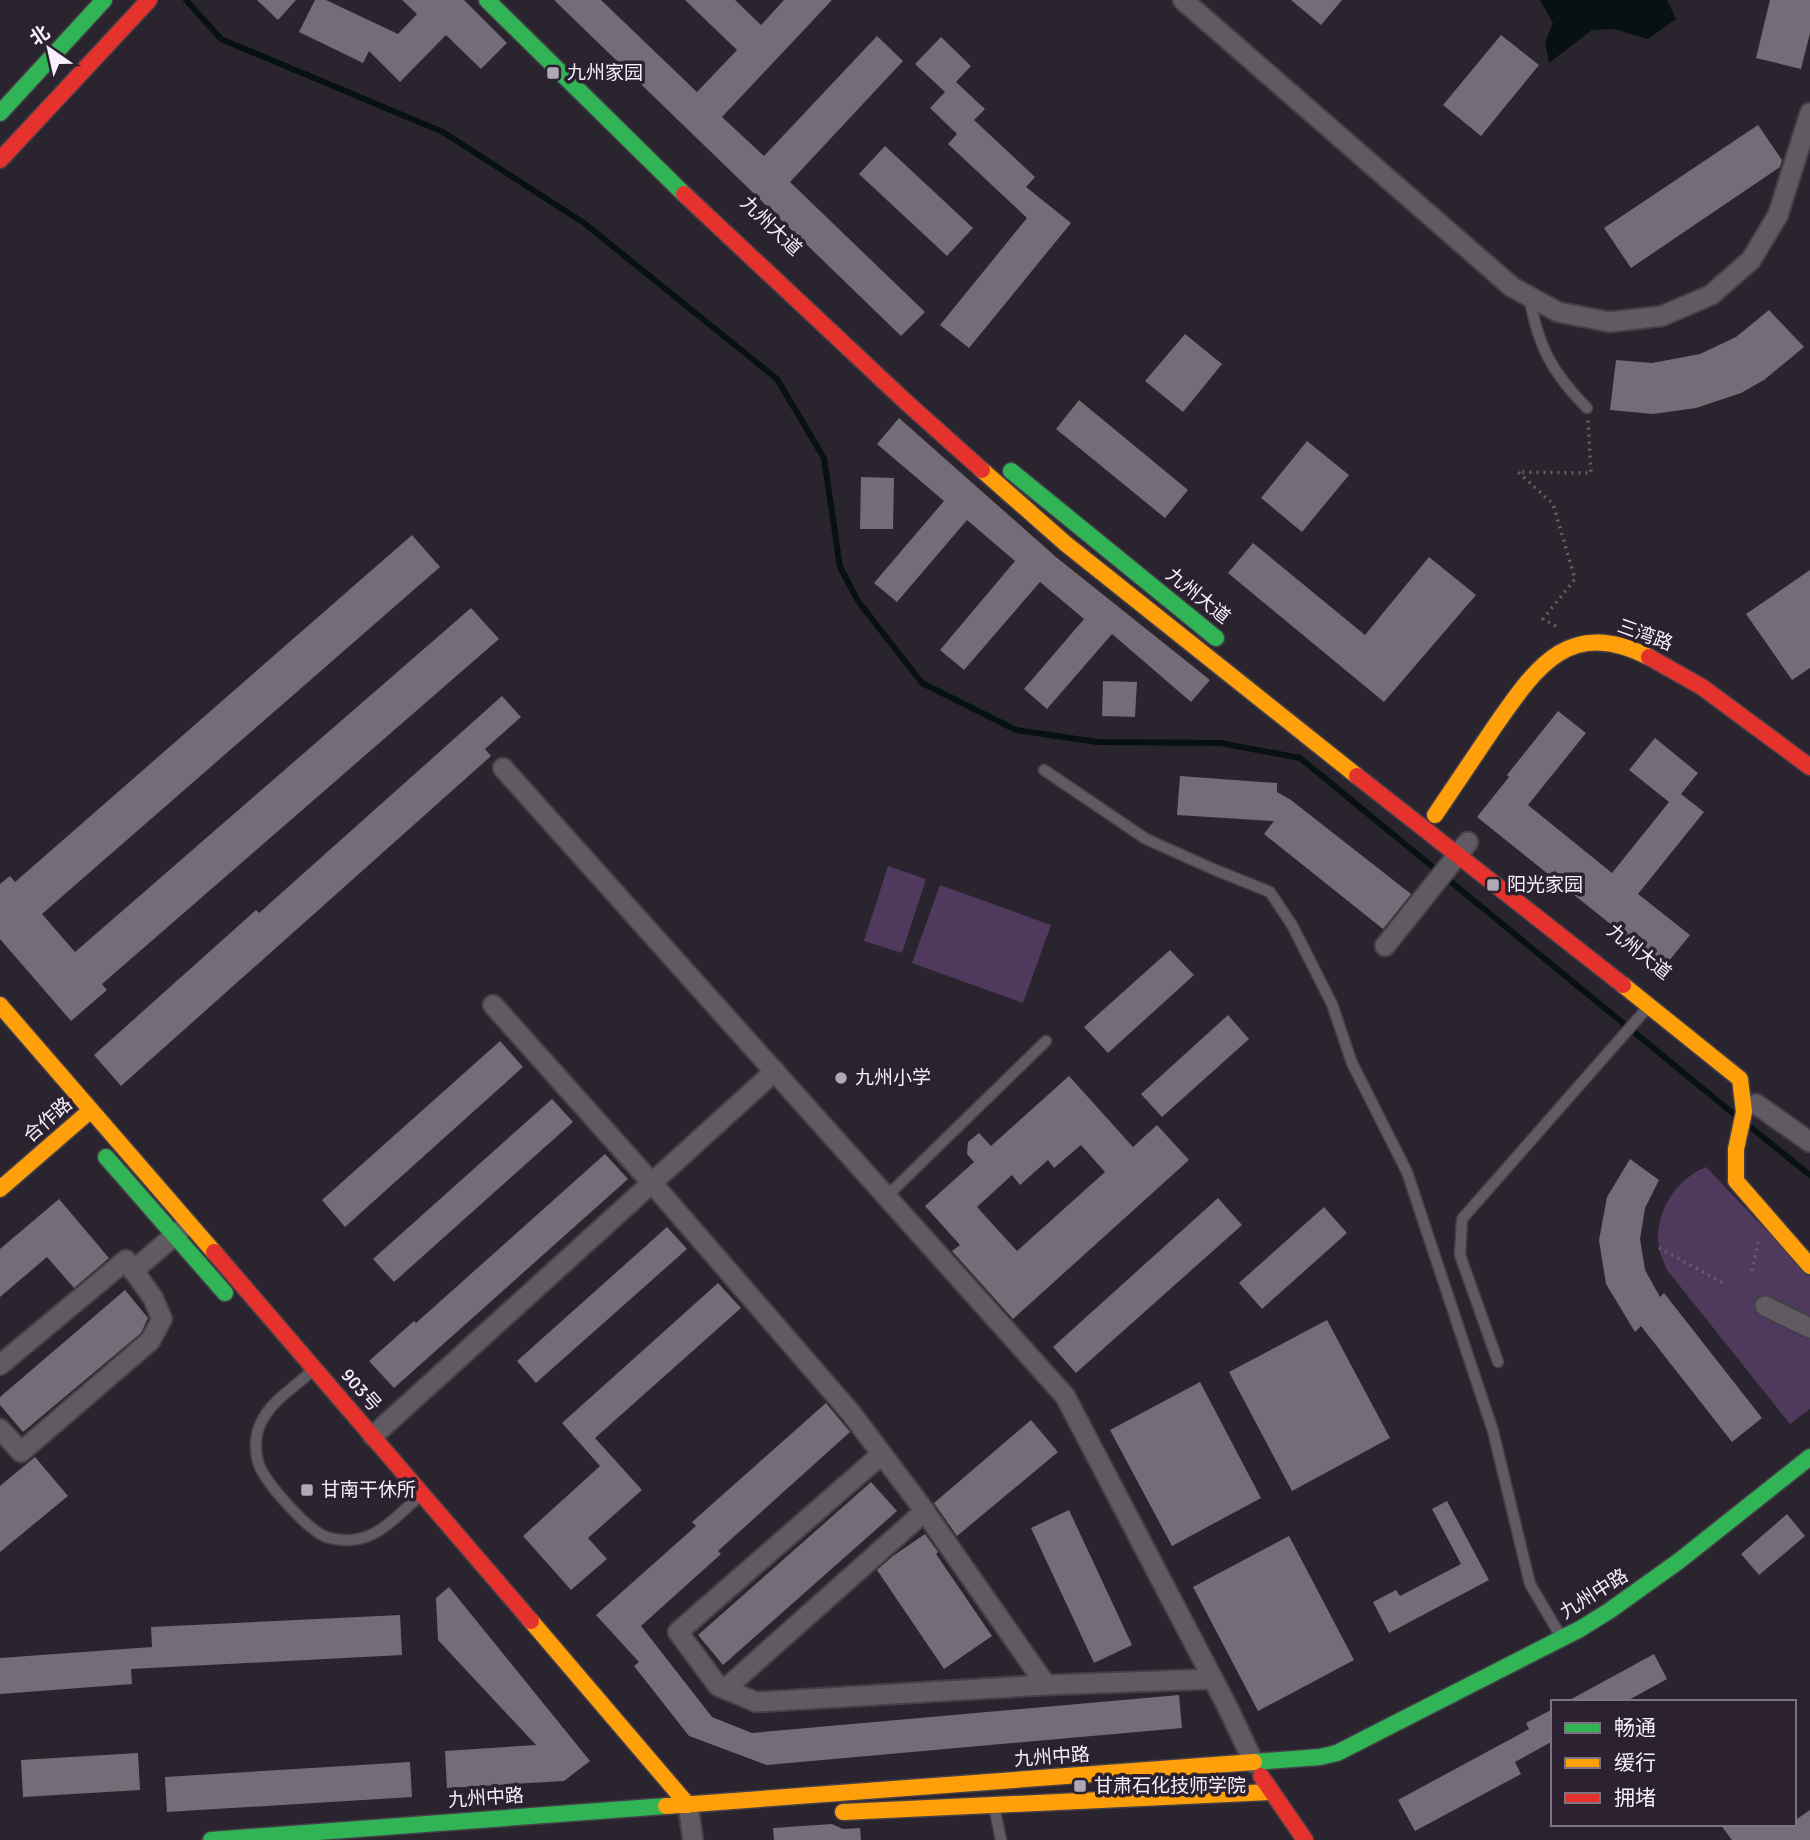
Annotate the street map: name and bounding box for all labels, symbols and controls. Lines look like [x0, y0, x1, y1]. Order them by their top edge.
north arrow [14, 14, 84, 84]
text: 北 [25, 20, 55, 51]
place label: 九州家园 [567, 61, 643, 85]
marker: 九州家园 [545, 65, 561, 81]
street label: 九州大道 [735, 191, 807, 261]
street label: 九州大道 [1161, 563, 1235, 629]
street label: 三湾路 [1614, 614, 1676, 656]
place label: 阳光家园 [1507, 873, 1583, 897]
marker: 阳光家园 [1485, 877, 1501, 893]
street label: 九州大道 [1602, 919, 1676, 985]
place label: 九州小学 [855, 1066, 931, 1090]
marker: 九州小学 [833, 1070, 849, 1086]
street label: 合作路 [19, 1092, 77, 1148]
street label: 903号 [336, 1363, 386, 1417]
place label: 甘南干休所 [321, 1478, 416, 1502]
marker: 甘南干休所 [299, 1482, 315, 1498]
street label: 九州中路 [1555, 1564, 1633, 1624]
legend [1551, 1700, 1796, 1826]
text: 畅通 [1614, 1715, 1656, 1741]
street label: 九州中路 [1013, 1742, 1091, 1772]
text: 缓行 [1614, 1750, 1656, 1776]
place label: 甘肃石化技师学院 [1094, 1774, 1246, 1798]
marker: 甘肃石化技师学院 [1072, 1778, 1088, 1794]
street label: 九州中路 [447, 1783, 525, 1813]
text: 拥堵 [1614, 1785, 1656, 1811]

